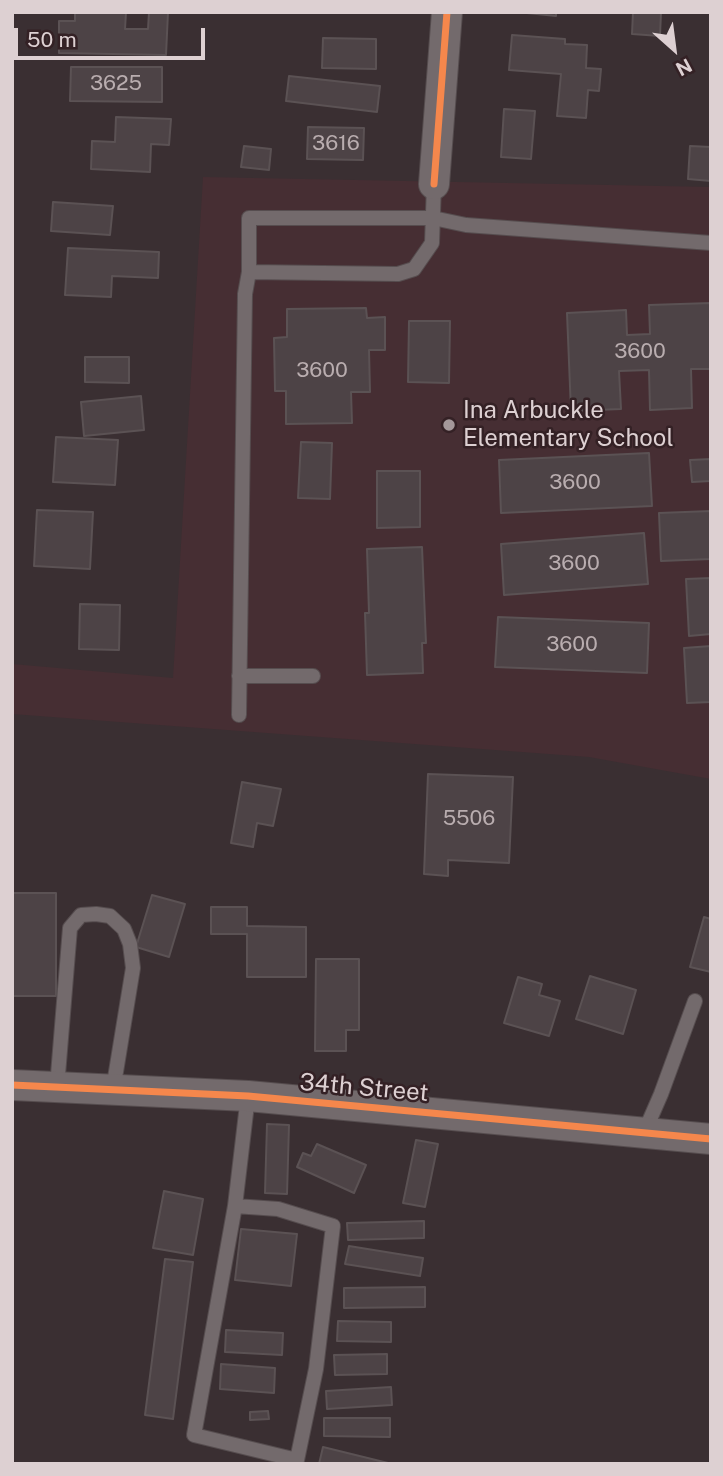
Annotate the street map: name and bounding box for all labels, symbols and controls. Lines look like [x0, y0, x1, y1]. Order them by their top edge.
scale bar [18, 14, 208, 58]
north arrow [639, 14, 709, 84]
text: 50 m [27, 27, 77, 52]
text: N [672, 54, 696, 81]
house number: 3625 [90, 71, 142, 97]
house number: 3616 [312, 131, 360, 157]
house number: 3600 [614, 339, 666, 365]
house number: 3600 [296, 358, 348, 384]
place label: Ina Arbuckle Elementary School [463, 397, 674, 453]
marker: Ina Arbuckle Elementary School [441, 417, 457, 433]
house number: 3600 [549, 470, 601, 496]
house number: 3600 [548, 551, 600, 577]
house number: 3600 [546, 632, 598, 658]
house number: 5506 [443, 806, 495, 832]
street label: 34th Street [298, 1068, 430, 1108]

